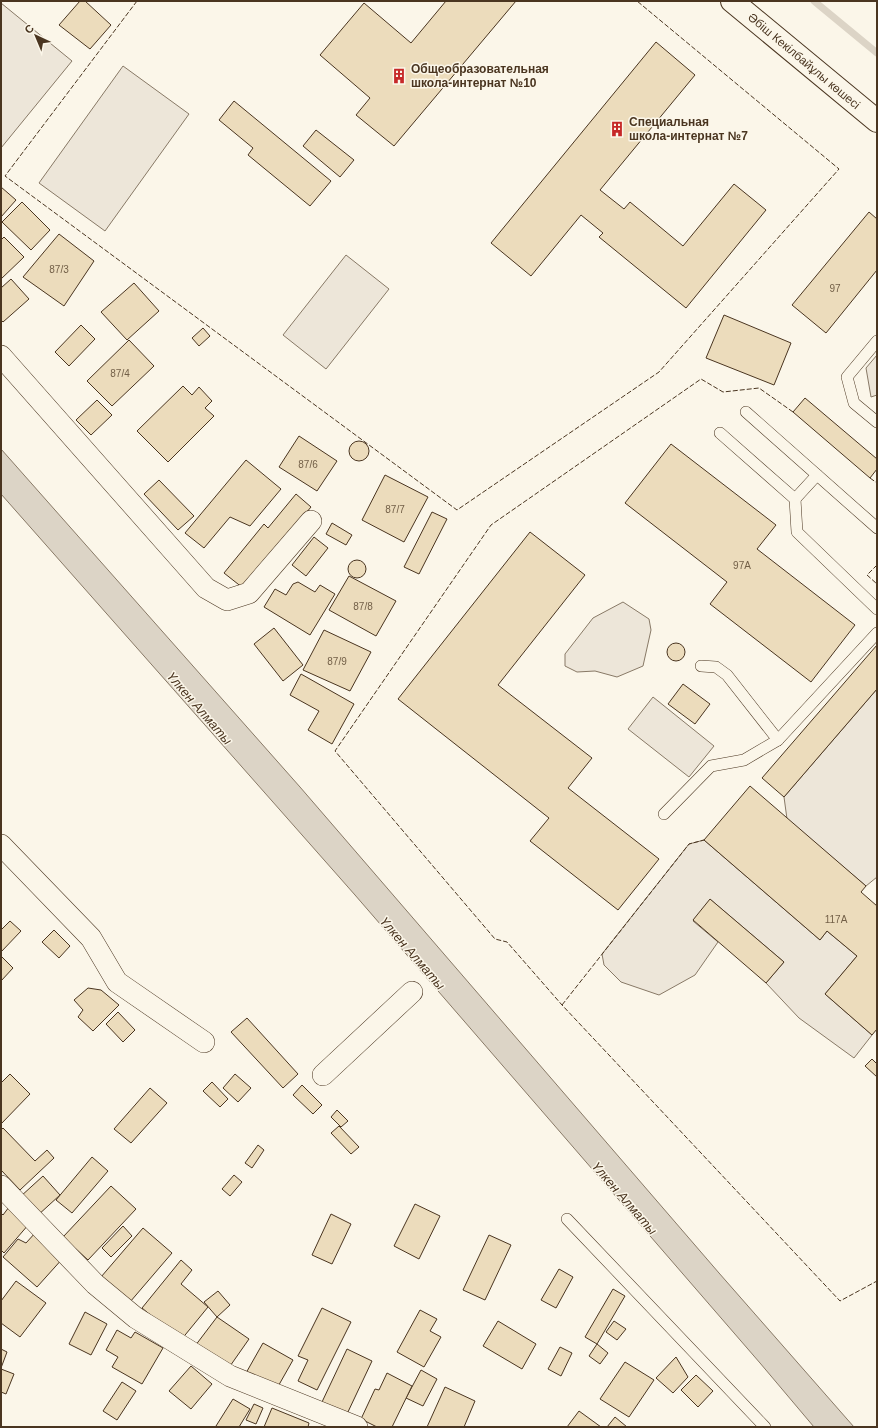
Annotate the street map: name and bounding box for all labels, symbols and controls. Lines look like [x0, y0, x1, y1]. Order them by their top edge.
street label: Әбіш Кекілбайұлы көшесі [745, 10, 863, 112]
north arrow [16, 16, 56, 56]
text: С [22, 22, 36, 36]
place label: Общеобразовательная школа-интернат №10 [411, 62, 549, 90]
building icon: Общеобразовательная школа-интернат №10 [390, 67, 408, 85]
place label: Специальная школа-интернат №7 [629, 115, 748, 143]
building icon: Специальная школа-интернат №7 [608, 120, 626, 138]
house number: 87/3 [49, 264, 69, 275]
house number: 97 [829, 283, 841, 294]
house number: 87/4 [110, 368, 130, 379]
house number: 87/6 [298, 459, 318, 470]
house number: 87/7 [385, 504, 405, 515]
house number: 97А [733, 560, 751, 571]
house number: 87/8 [353, 601, 373, 612]
house number: 87/9 [327, 656, 347, 667]
water label: Үлкен Алматы [164, 669, 235, 748]
water label: Үлкен Алматы [377, 914, 448, 993]
house number: 117А [825, 914, 848, 925]
water label: Үлкен Алматы [589, 1159, 660, 1238]

